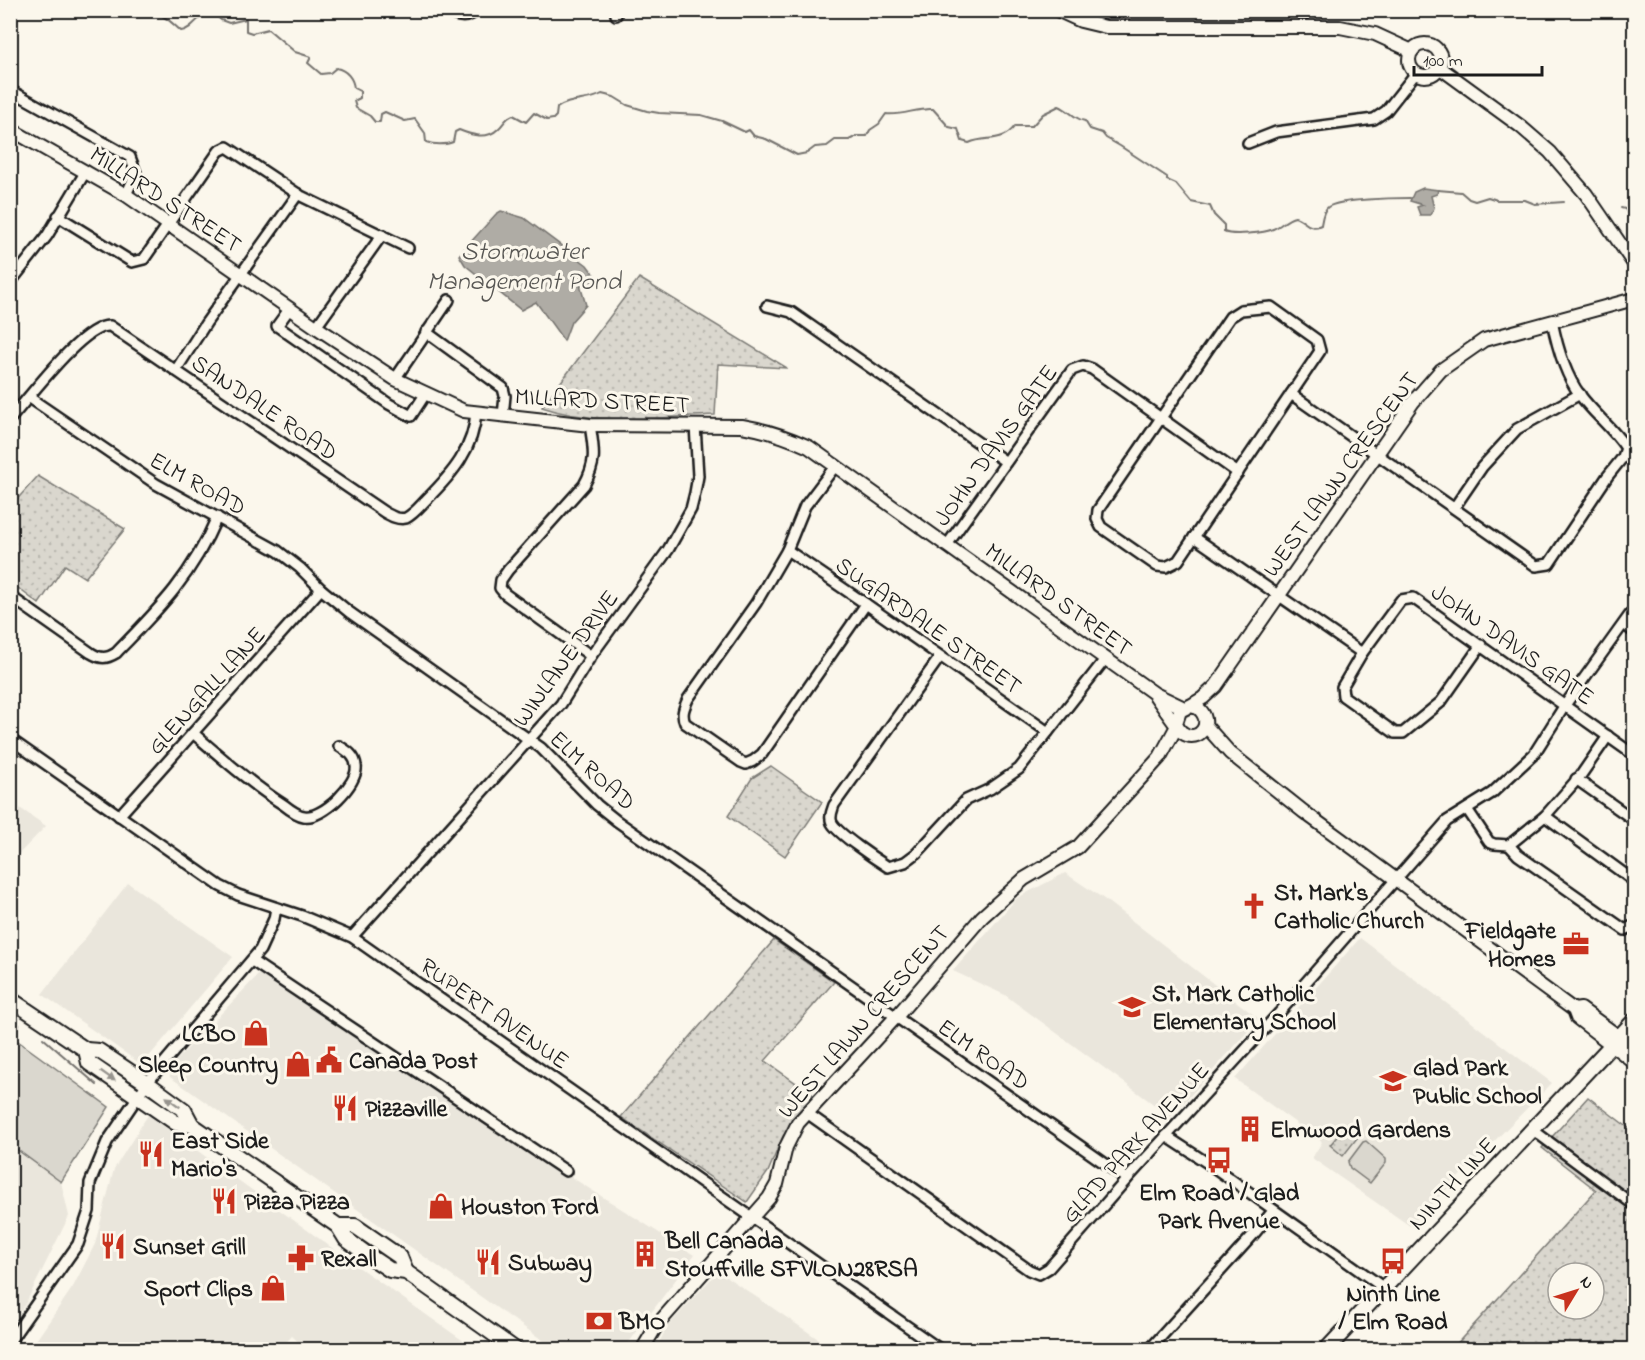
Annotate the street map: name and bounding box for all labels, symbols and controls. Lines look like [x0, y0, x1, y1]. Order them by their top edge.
scale bar [1414, 39, 1542, 77]
text: 100 m [1423, 49, 1463, 75]
street label: MILLARD STREET [82, 139, 248, 264]
water label: Stormwater Management Pond [427, 234, 623, 302]
street label: SANDALE ROAD [183, 347, 344, 471]
street label: JOHN DAVIS GATE [926, 358, 1068, 535]
street label: WEST LAWN CRESCENT [1255, 365, 1429, 586]
street label: MILLARD STREET [514, 380, 690, 425]
street label: ELM ROAD [142, 444, 251, 526]
street label: MILLARD STREET [976, 535, 1139, 667]
street label: SUGARDALE STREET [827, 549, 1028, 705]
street label: JOHN DAVIS GATE [1423, 577, 1600, 716]
street label: WINLANE DRIVE [505, 584, 629, 735]
street label: GLENGALL LANE [140, 620, 275, 764]
street label: ELM ROAD [540, 723, 642, 820]
place label: St. Mark's Catholic Church [1274, 877, 1424, 940]
church icon: St. Mark's Catholic Church [1239, 891, 1269, 921]
place label: Fieldgate Homes [1464, 915, 1557, 978]
street label: WEST LAWN CRESCENT [771, 918, 959, 1127]
office icon: Fieldgate Homes [1561, 929, 1591, 959]
street label: RUPERT AVENUE [412, 951, 575, 1080]
place label: St. Mark Catholic Elementary School [1152, 978, 1336, 1042]
school or university icon: St. Mark Catholic Elementary School [1117, 992, 1147, 1022]
street label: ELM ROAD [929, 1011, 1036, 1101]
place label: LCBO [182, 1018, 236, 1053]
shop icon: LCBO [241, 1018, 271, 1048]
public building icon: Canada Post [314, 1045, 344, 1075]
place label: Canada Post [349, 1045, 479, 1080]
place label: Sleep Country [138, 1049, 278, 1085]
shop icon: Sleep Country [283, 1049, 313, 1079]
place label: Glad Park Public School [1413, 1052, 1542, 1115]
street label: GLAD PARK AVENUE [1055, 1055, 1219, 1232]
school or university icon: Glad Park Public School [1378, 1066, 1408, 1096]
one-way arrow [100, 1070, 116, 1081]
restaurant icon: Pizzaville [330, 1093, 360, 1123]
place label: Pizzaville [365, 1093, 448, 1128]
one-way arrow [165, 1096, 181, 1108]
building icon: Elmwood Gardens [1235, 1114, 1265, 1144]
place label: Elmwood Gardens [1270, 1114, 1451, 1149]
place label: East Side Mario's [171, 1125, 270, 1188]
street label: NINTH LINE [1401, 1130, 1507, 1239]
restaurant icon: East Side Mario's [136, 1139, 166, 1169]
bus stop icon: Elm Road / Glad Park Avenue [1204, 1145, 1234, 1175]
place label: Elm Road / Glad Park Avenue [1139, 1177, 1300, 1240]
restaurant icon: Pizza Pizza [209, 1186, 239, 1216]
place label: Pizza Pizza [244, 1186, 350, 1221]
shop icon: Houston Ford [426, 1191, 456, 1221]
place label: Houston Ford [461, 1191, 599, 1226]
place label: Bell Canada Stouffville SFVLON28RSA [664, 1225, 918, 1288]
restaurant icon: Sunset Grill [98, 1231, 128, 1261]
place label: Sunset Grill [133, 1231, 246, 1266]
building icon: Bell Canada Stouffville SFVLON28RSA [630, 1239, 660, 1269]
pharmacy icon: Rexall [286, 1243, 316, 1273]
place label: Rexall [321, 1243, 377, 1278]
bus stop icon: Ninth Line / Elm Road [1378, 1246, 1408, 1276]
restaurant icon: Subway [473, 1247, 503, 1277]
place label: Subway [508, 1247, 592, 1283]
north arrow [1546, 1261, 1606, 1321]
text: N [1573, 1271, 1599, 1295]
place label: Sport Clips [144, 1273, 253, 1308]
shop icon: Sport Clips [258, 1273, 288, 1303]
place label: Ninth Line / Elm Road [1338, 1278, 1448, 1341]
bank icon: BMO [584, 1306, 614, 1336]
place label: BMO [618, 1306, 666, 1341]

